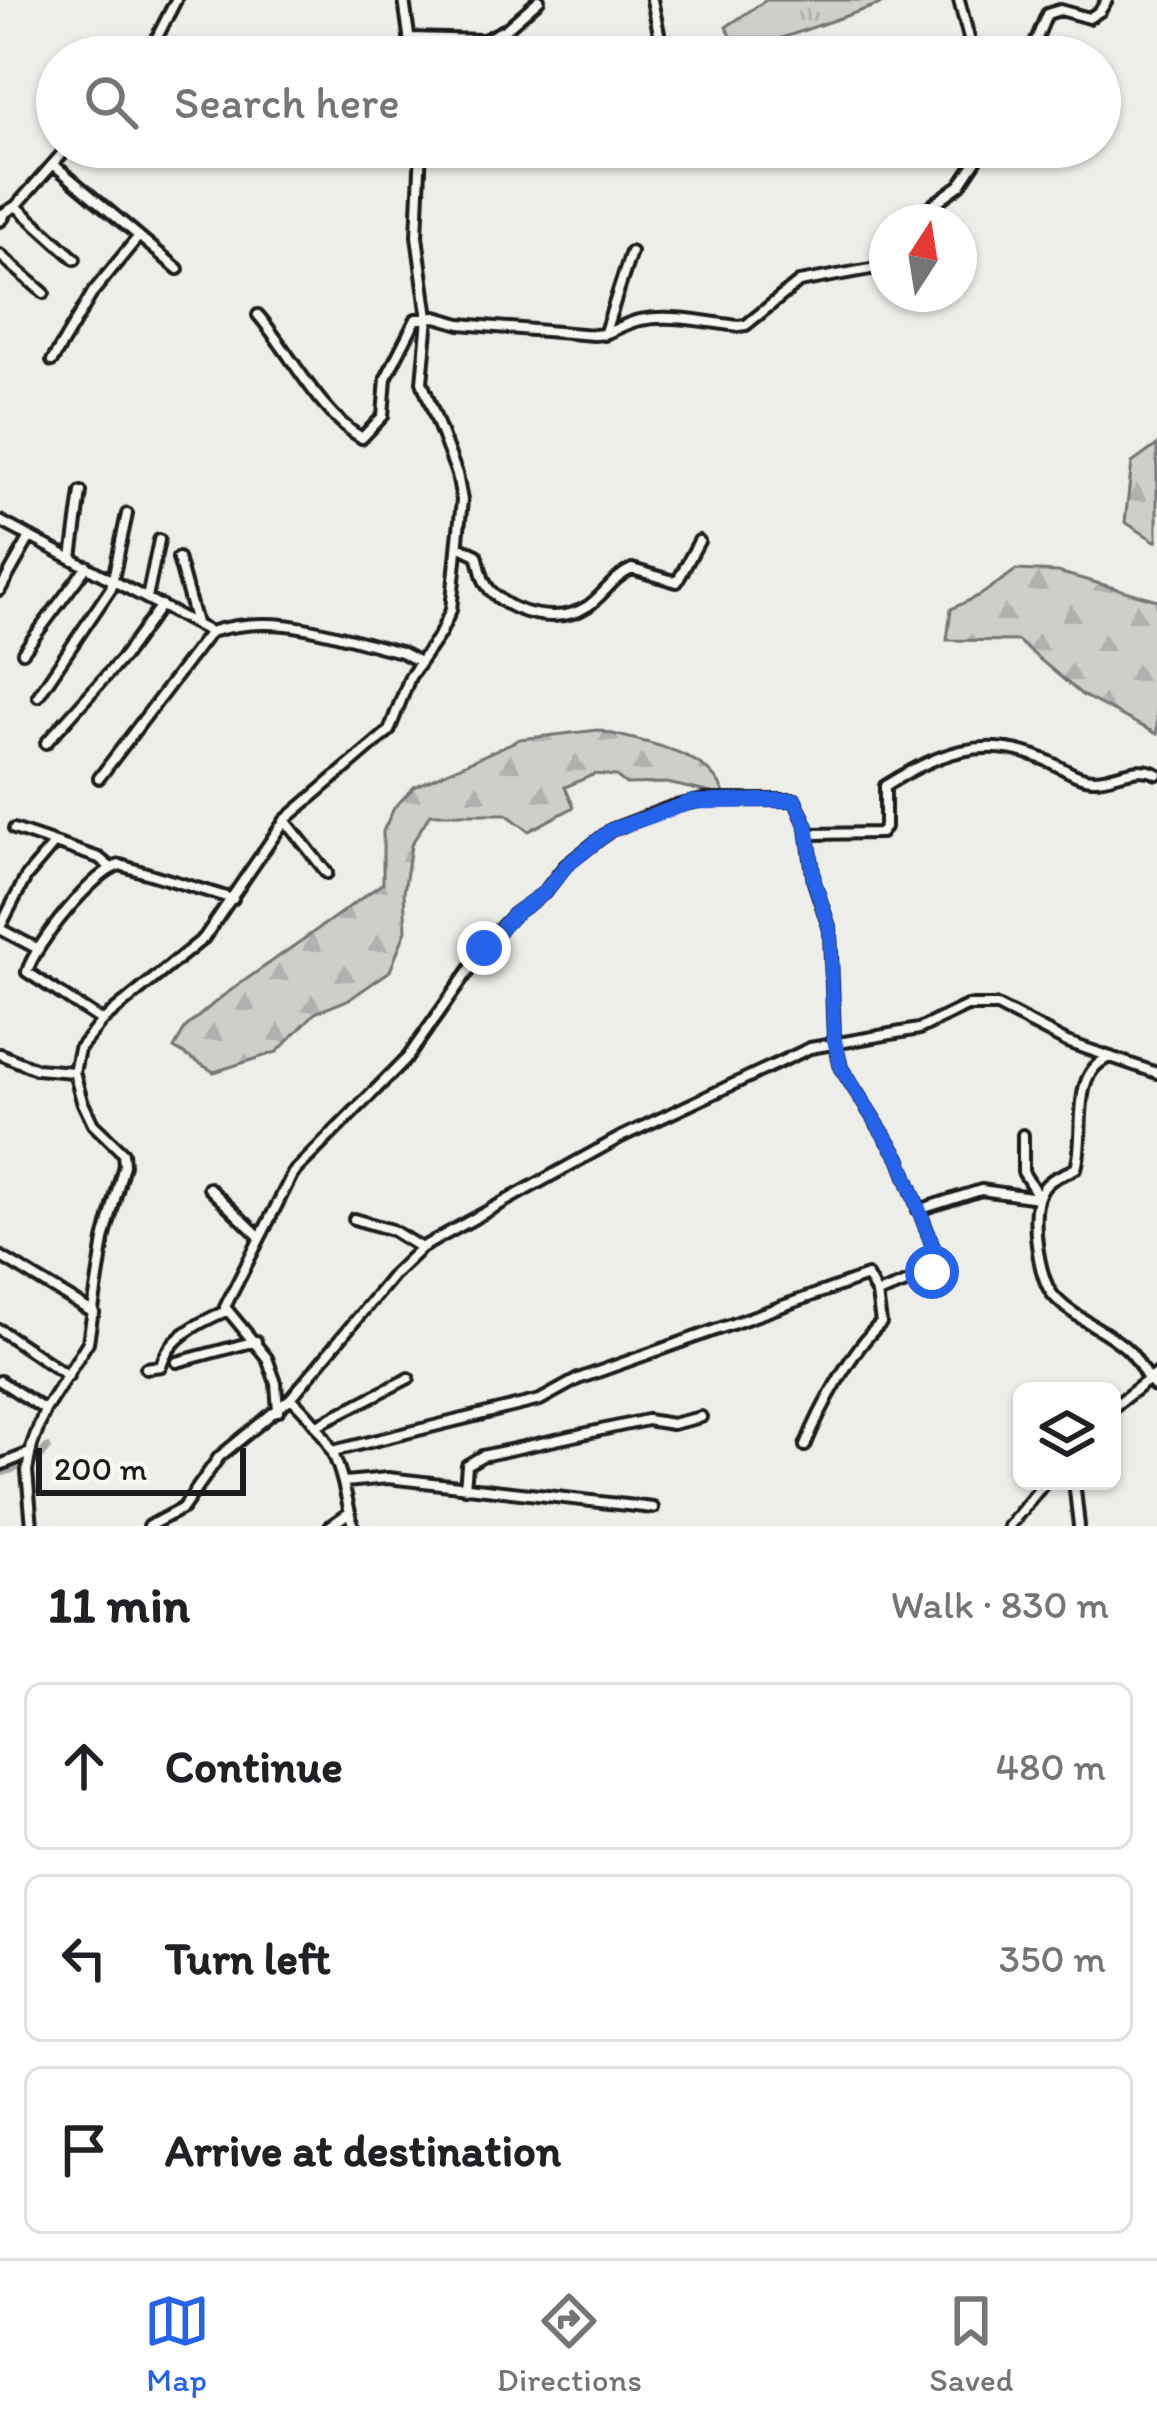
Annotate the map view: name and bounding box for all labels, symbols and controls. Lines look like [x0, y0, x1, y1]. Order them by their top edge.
search box [36, 36, 1121, 168]
icon: search [78, 69, 144, 135]
text: Search here [174, 75, 400, 129]
north arrow [869, 204, 977, 312]
route end [457, 921, 511, 975]
route start [905, 1245, 959, 1299]
map controls [1013, 1382, 1121, 1490]
button: layers [1013, 1382, 1121, 1490]
scale bar [36, 1442, 246, 1495]
text: 200 m [54, 1449, 147, 1488]
text: 11 min [48, 1574, 190, 1635]
text: Walk · 830 m [891, 1581, 1109, 1628]
icon: ahead [51, 1733, 117, 1799]
text: Continue [165, 1739, 343, 1793]
text: 480 m [996, 1743, 1106, 1790]
icon: left [51, 1925, 117, 1991]
text: Turn left [165, 1931, 331, 1985]
text: 350 m [999, 1935, 1106, 1982]
icon: arrive [51, 2117, 117, 2183]
text: Arrive at destination [165, 2123, 561, 2177]
tab: Map [144, 2288, 210, 2399]
tab: Directions [497, 2288, 642, 2399]
tab: Saved [929, 2288, 1013, 2399]

